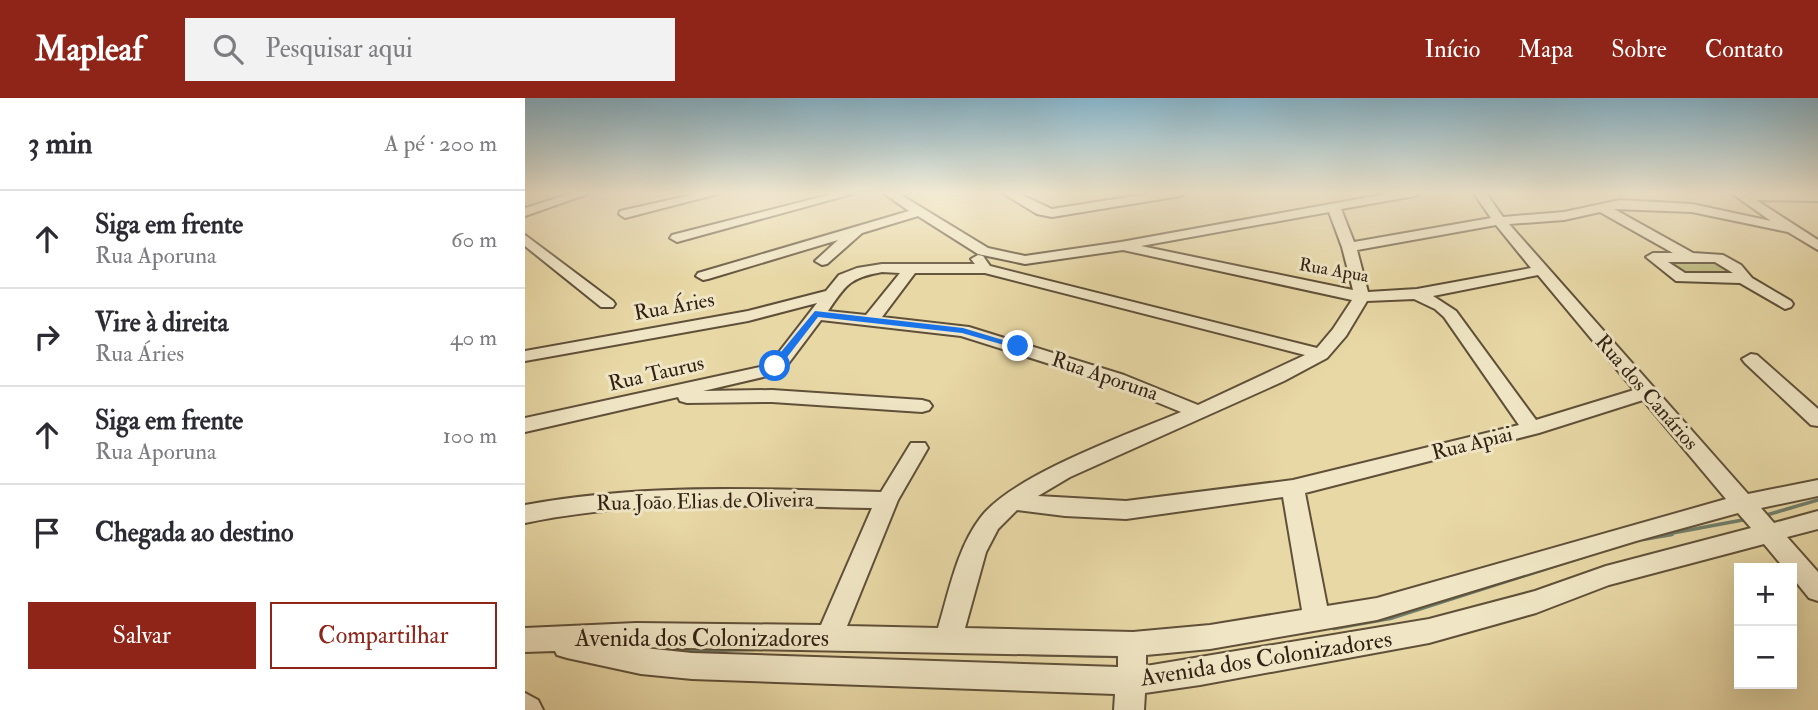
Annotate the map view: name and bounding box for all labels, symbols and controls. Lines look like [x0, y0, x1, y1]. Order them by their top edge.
search box [185, 18, 675, 81]
text: Mapleaf [35, 29, 143, 70]
icon: search [209, 30, 247, 68]
text: Pesquisar aqui [265, 33, 413, 65]
text: Início [1424, 34, 1480, 65]
text: Mapa [1518, 34, 1573, 65]
text: Sobre [1611, 34, 1667, 65]
text: Contato [1705, 34, 1783, 65]
text: 3 min [28, 125, 93, 162]
text: A pé · 200 m [384, 129, 497, 158]
text: Siga em frente [95, 209, 243, 241]
icon: ahead [28, 220, 66, 258]
text: 60 m [451, 225, 497, 254]
text: Rua Aporuna [95, 241, 217, 270]
street label: Rua Apua [1297, 253, 1371, 288]
street label: Rua Áries [632, 286, 717, 327]
text: Vire à direita [95, 307, 228, 339]
icon: right [28, 318, 66, 356]
text: 40 m [450, 323, 497, 352]
street label: Rua dos Canários [1589, 329, 1704, 456]
route end [1002, 330, 1033, 361]
text: Rua Áries [95, 339, 184, 368]
street label: Rua Aporuna [1048, 346, 1162, 407]
street label: Rua Taurus [606, 349, 707, 398]
route start [759, 350, 790, 381]
text: Siga em frente [95, 405, 243, 437]
icon: ahead [28, 416, 66, 454]
street label: Rua Apiai [1429, 420, 1516, 467]
text: 100 m [443, 421, 497, 450]
text: Rua Aporuna [95, 437, 217, 466]
street label: Rua Joāo Elias de Oliveira [596, 486, 814, 517]
icon: arrive [28, 514, 66, 552]
text: Chegada ao destino [95, 517, 293, 549]
map controls [1734, 563, 1797, 689]
button: + [1734, 563, 1797, 626]
button: Salvar [28, 602, 256, 669]
button: Compartilhar [270, 602, 497, 669]
street label: Avenida dos Colonizadores [574, 623, 829, 654]
street label: Avenida dos Colonizadores [1137, 623, 1394, 694]
button: − [1734, 626, 1797, 689]

